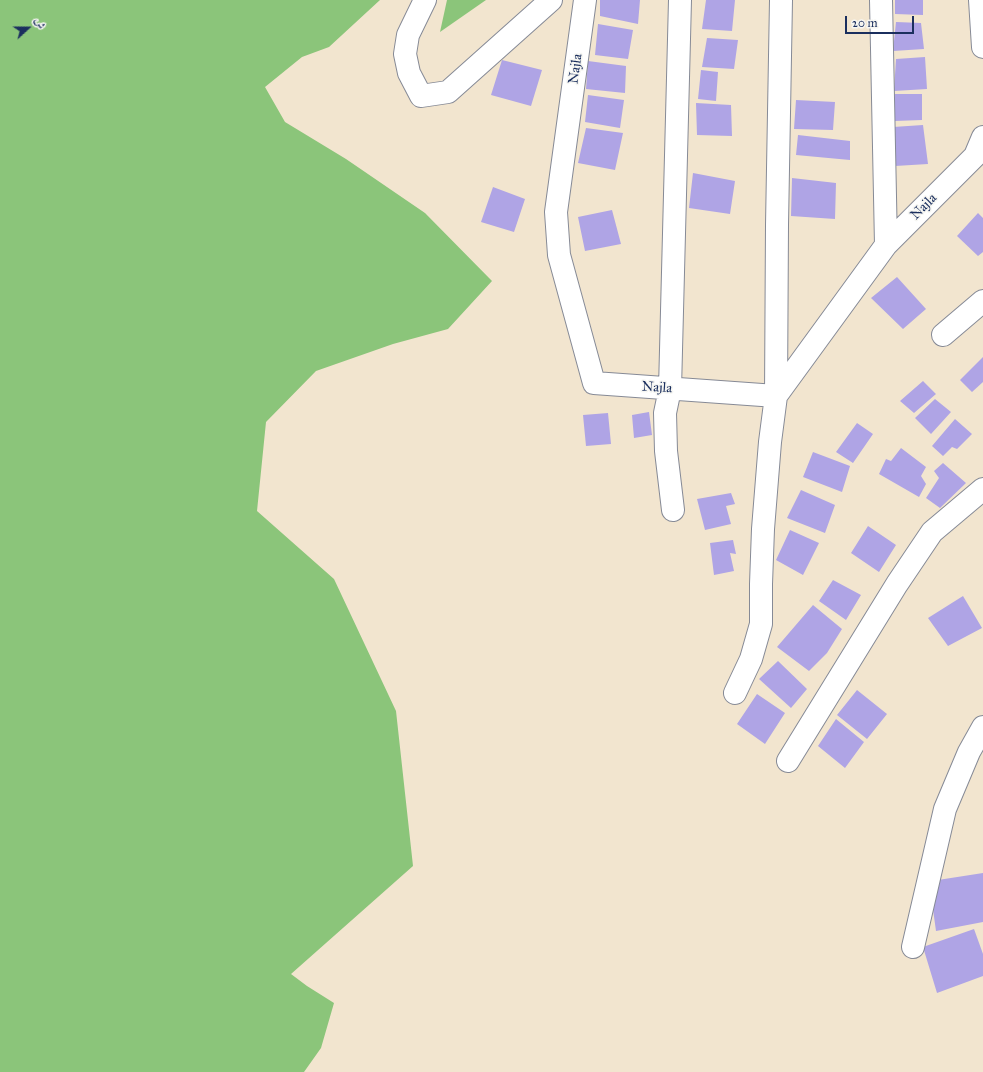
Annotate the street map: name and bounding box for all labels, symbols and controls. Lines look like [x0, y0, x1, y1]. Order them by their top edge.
north arrow [8, 8, 48, 48]
scale bar [847, 8, 916, 34]
text: ش [32, 16, 48, 31]
text: 20 m [852, 16, 878, 30]
street label: Najla [566, 53, 586, 85]
street label: Najla [907, 190, 941, 224]
street label: Najla [641, 379, 673, 397]

